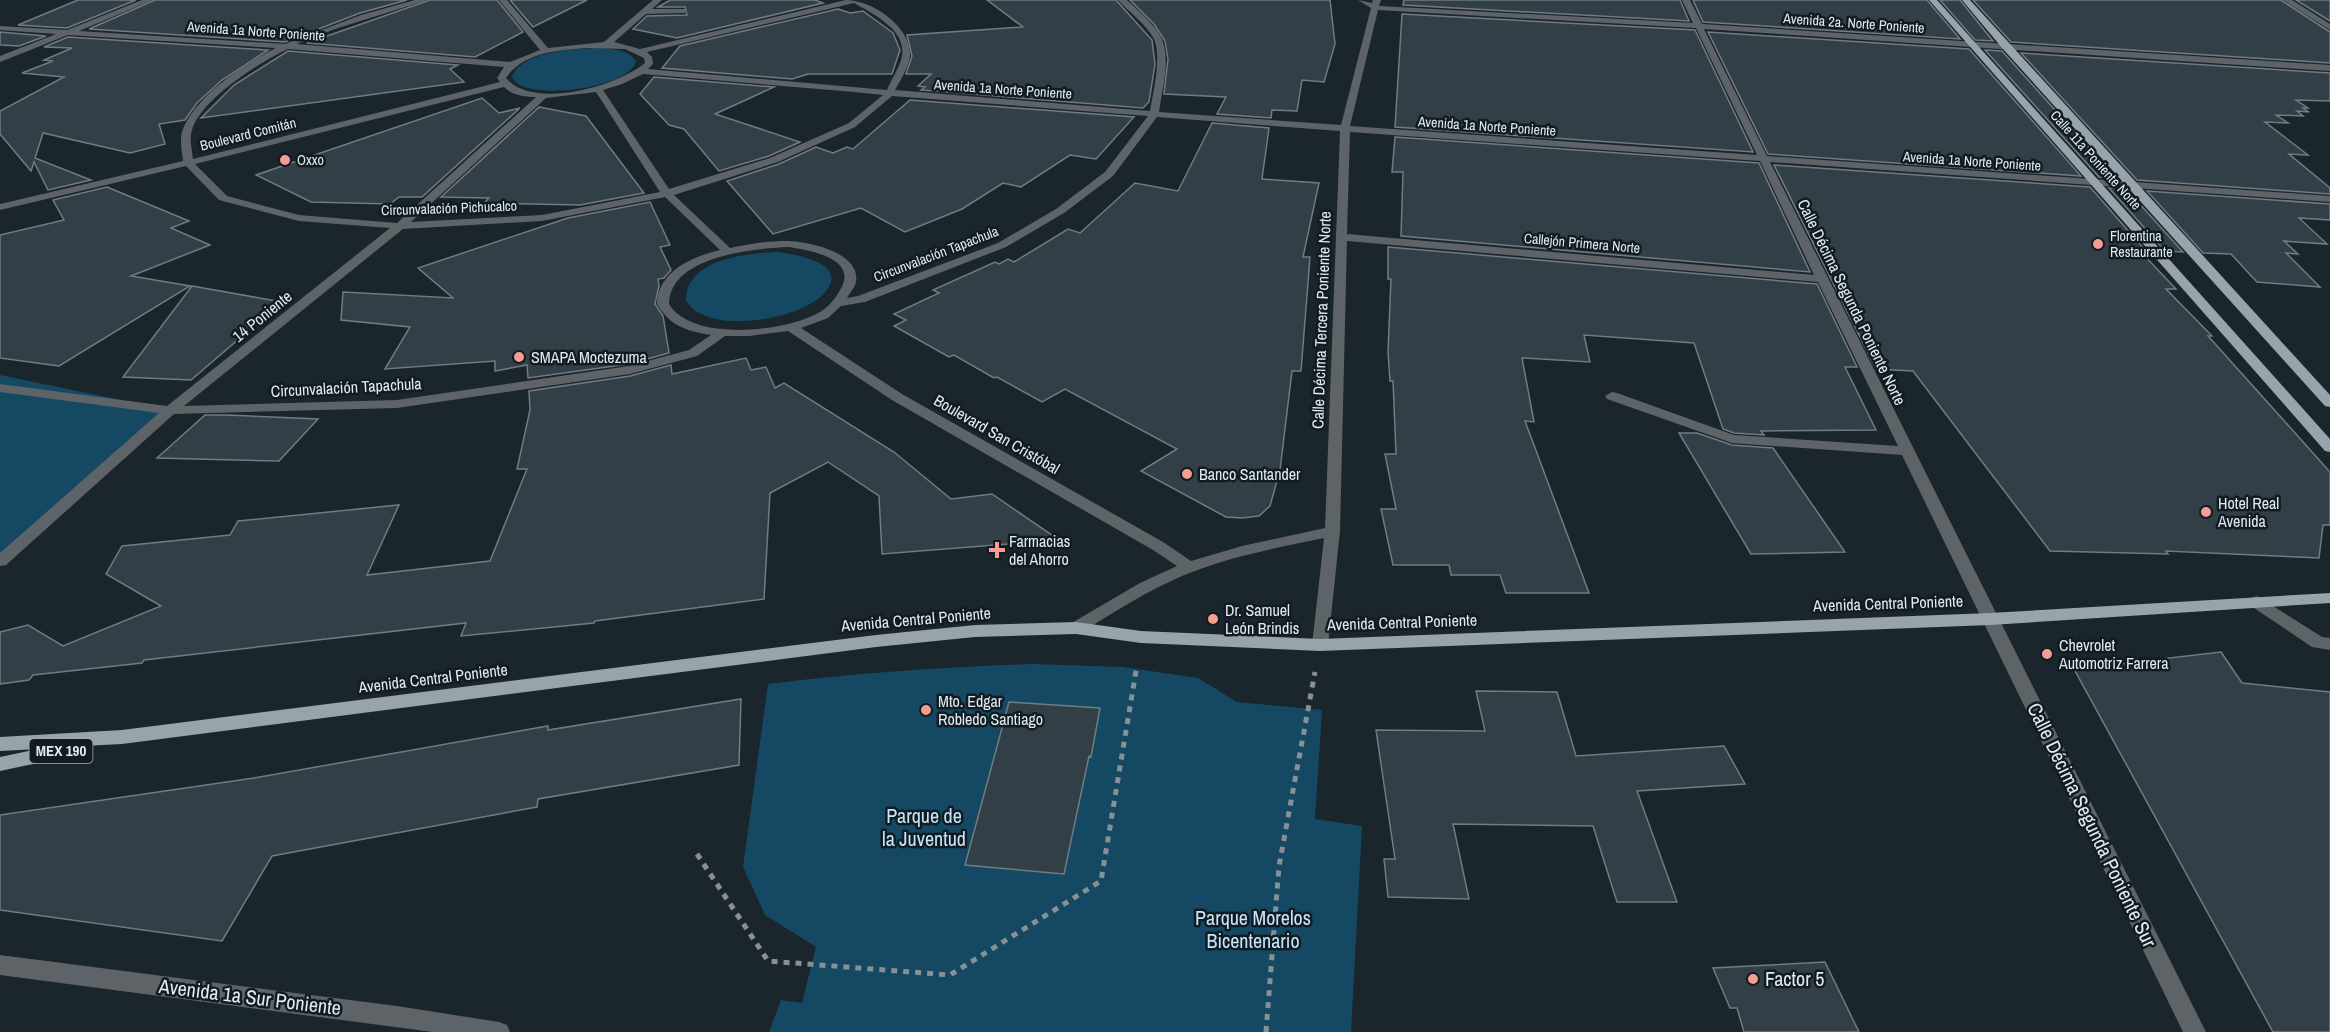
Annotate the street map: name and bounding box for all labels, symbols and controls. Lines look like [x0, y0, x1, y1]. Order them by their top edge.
street label: Avenida 2a. Norte Poniente [1782, 9, 1925, 37]
street label: Avenida 1a Norte Poniente [185, 17, 326, 45]
street label: Avenida 1a Norte Poniente [932, 75, 1073, 103]
street label: Calle 11a Poniente Norte [2046, 106, 2146, 214]
street label: Avenida 1a Norte Poniente [1416, 112, 1557, 140]
street label: Boulevard Comitán [198, 113, 298, 155]
street label: Avenida 1a Norte Poniente [1901, 147, 2042, 175]
place label: Oxxo [297, 151, 324, 169]
marker: Oxxo [278, 153, 292, 167]
street label: Calle Décima Segunda Poniente Norte [1792, 195, 1912, 409]
street label: Circunvalación Pichucalco [381, 197, 517, 219]
street label: Calle Décima Tercera Poniente Norte [1306, 211, 1336, 429]
street label: Circunvalación Tapachula [871, 222, 1001, 286]
place label: Florentina Restaurante [2110, 227, 2173, 261]
street label: Callejón Primera Norte [1523, 229, 1641, 257]
marker: Florentina Restaurante [2091, 237, 2105, 251]
street label: 14 Poniente [228, 285, 296, 347]
place label: SMAPA Moctezuma [531, 346, 647, 368]
marker: SMAPA Moctezuma [512, 350, 526, 364]
street label: Circunvalación Tapachula [270, 372, 423, 402]
street label: Boulevard San Cristóbal [930, 389, 1064, 479]
place label: Banco Santander [1199, 463, 1301, 485]
marker: Banco Santander [1180, 467, 1194, 481]
place label: Hotel Real Avenida [2217, 492, 2279, 532]
marker: Hotel Real Avenida [2199, 505, 2213, 519]
place label: Farmacias del Ahorro [1009, 530, 1070, 570]
marker: Farmacias del Ahorro [990, 543, 1004, 557]
street label: Avenida Central Poniente [1812, 589, 1963, 617]
place label: Dr. Samuel León Brindis [1225, 599, 1299, 639]
street label: Avenida Central Poniente [839, 602, 992, 637]
street label: Avenida Central Poniente [1326, 608, 1477, 636]
marker: Dr. Samuel León Brindis [1206, 612, 1220, 626]
place label: Chevrolet Automotriz Farrera [2058, 634, 2169, 674]
marker: Chevrolet Automotriz Farrera [2040, 647, 2054, 661]
street label: Avenida Central Poniente [356, 658, 509, 698]
place label: Mto. Edgar Robledo Santiago [938, 690, 1043, 730]
street label: Calle Décima Segunda Poniente Sur [2021, 698, 2164, 952]
marker: Mto. Edgar Robledo Santiago [919, 703, 933, 717]
road number: MEX 190 [29, 739, 92, 763]
park label: Parque de la Juventud [882, 802, 966, 852]
park label: Parque Morelos Bicentenario [1195, 904, 1311, 954]
place label: Factor 5 [1765, 965, 1824, 992]
street label: Avenida 1a Sur Poniente [157, 972, 343, 1021]
marker: Factor 5 [1746, 972, 1760, 986]

